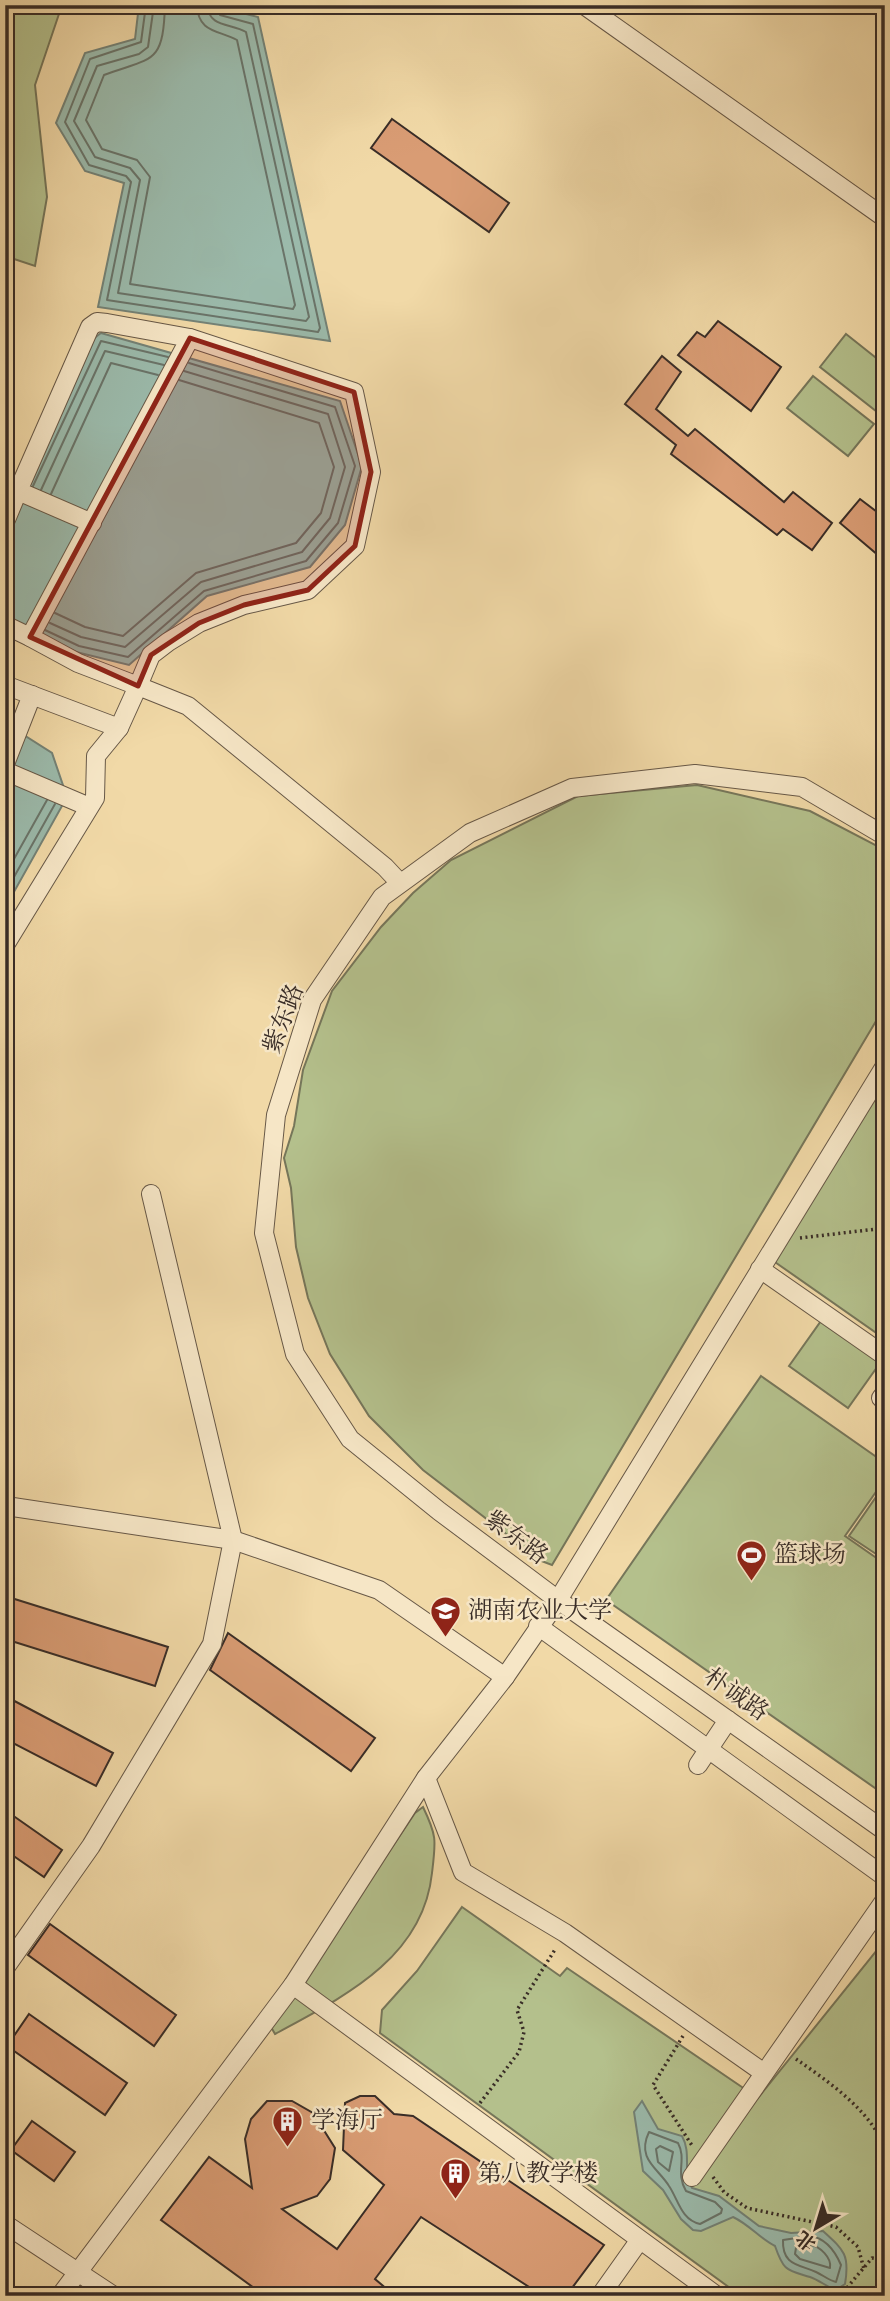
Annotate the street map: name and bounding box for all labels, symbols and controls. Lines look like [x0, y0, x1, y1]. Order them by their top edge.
street label: 紫东路 [257, 980, 311, 1058]
street label: 紫东路 [478, 1504, 554, 1572]
sports icon: 篮球场 [734, 1538, 768, 1582]
place label: 篮球场 [774, 1540, 846, 1570]
school or university icon: 湖南农业大学 [428, 1594, 462, 1638]
place label: 湖南农业大学 [468, 1596, 612, 1626]
street label: 朴诚路 [698, 1662, 774, 1728]
building icon: 学海厅 [271, 2104, 305, 2148]
place label: 学海厅 [311, 2106, 383, 2136]
building icon: 第八教学楼 [438, 2157, 472, 2201]
place label: 第八教学楼 [478, 2159, 598, 2189]
north arrow [782, 2192, 852, 2262]
text: 北 [791, 2225, 821, 2256]

